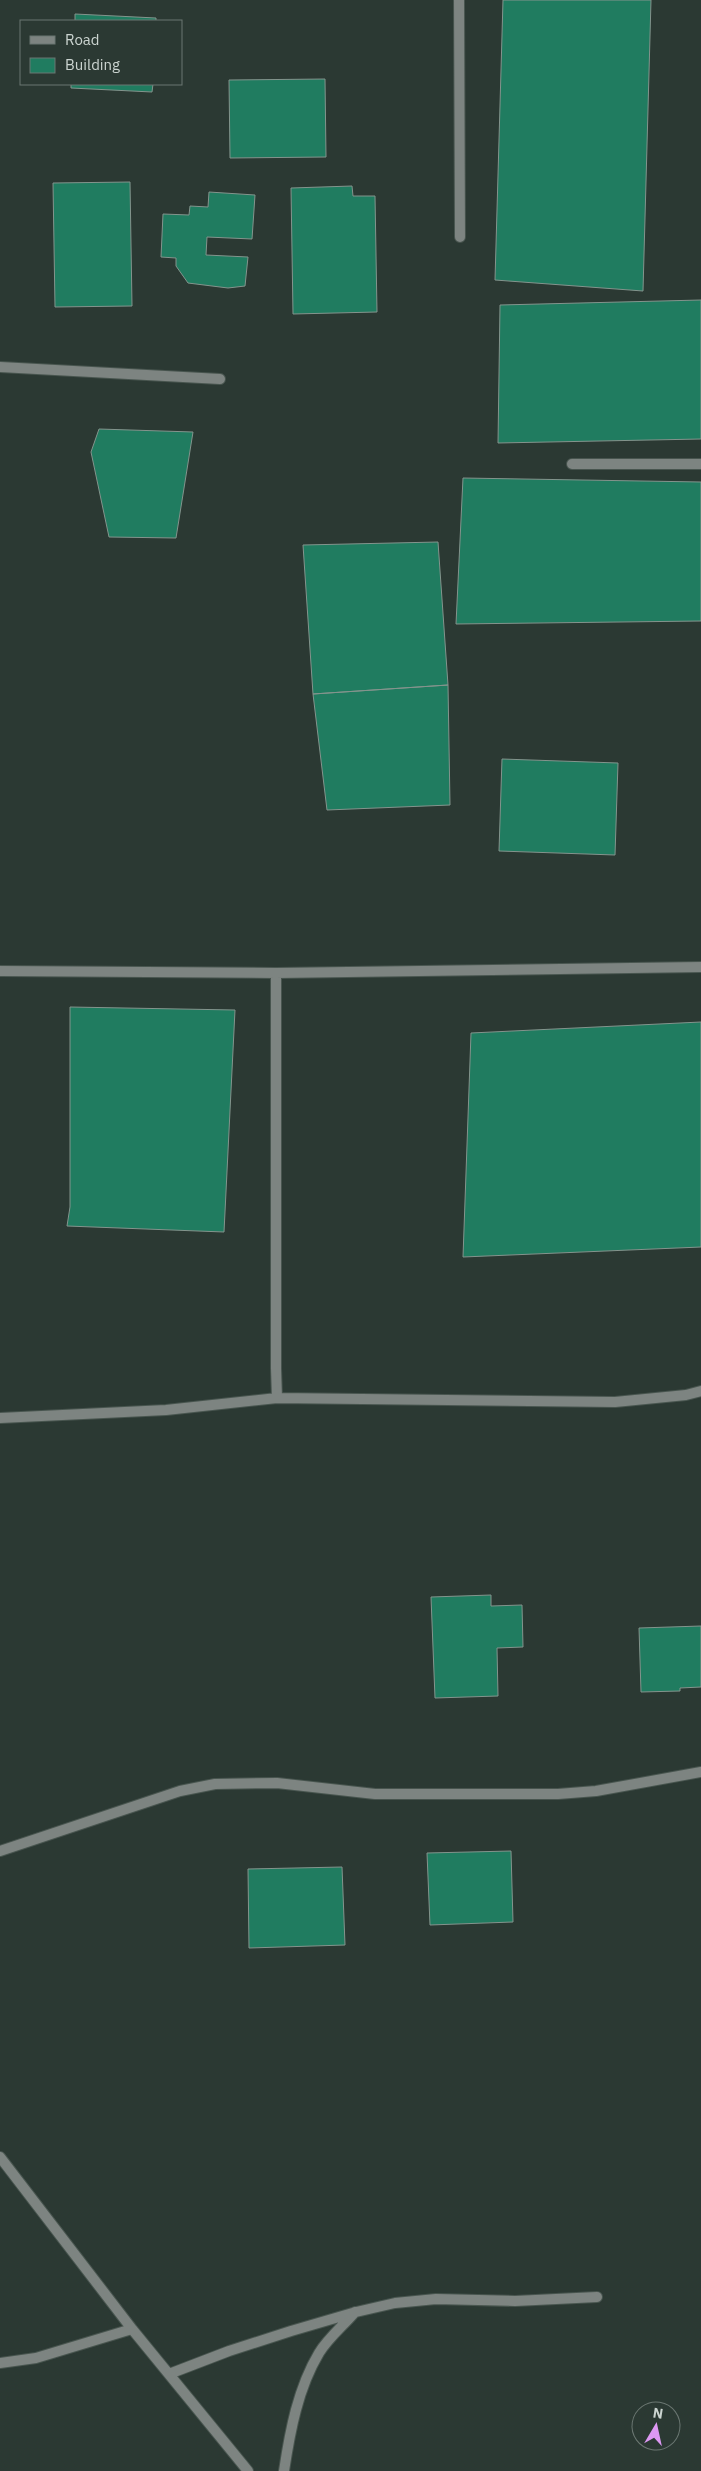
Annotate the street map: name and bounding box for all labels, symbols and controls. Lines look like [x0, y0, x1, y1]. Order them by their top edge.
legend [20, 20, 182, 85]
text: Road [65, 30, 100, 49]
text: Building [65, 55, 120, 74]
north arrow [631, 2401, 681, 2451]
text: N [652, 2403, 664, 2423]

